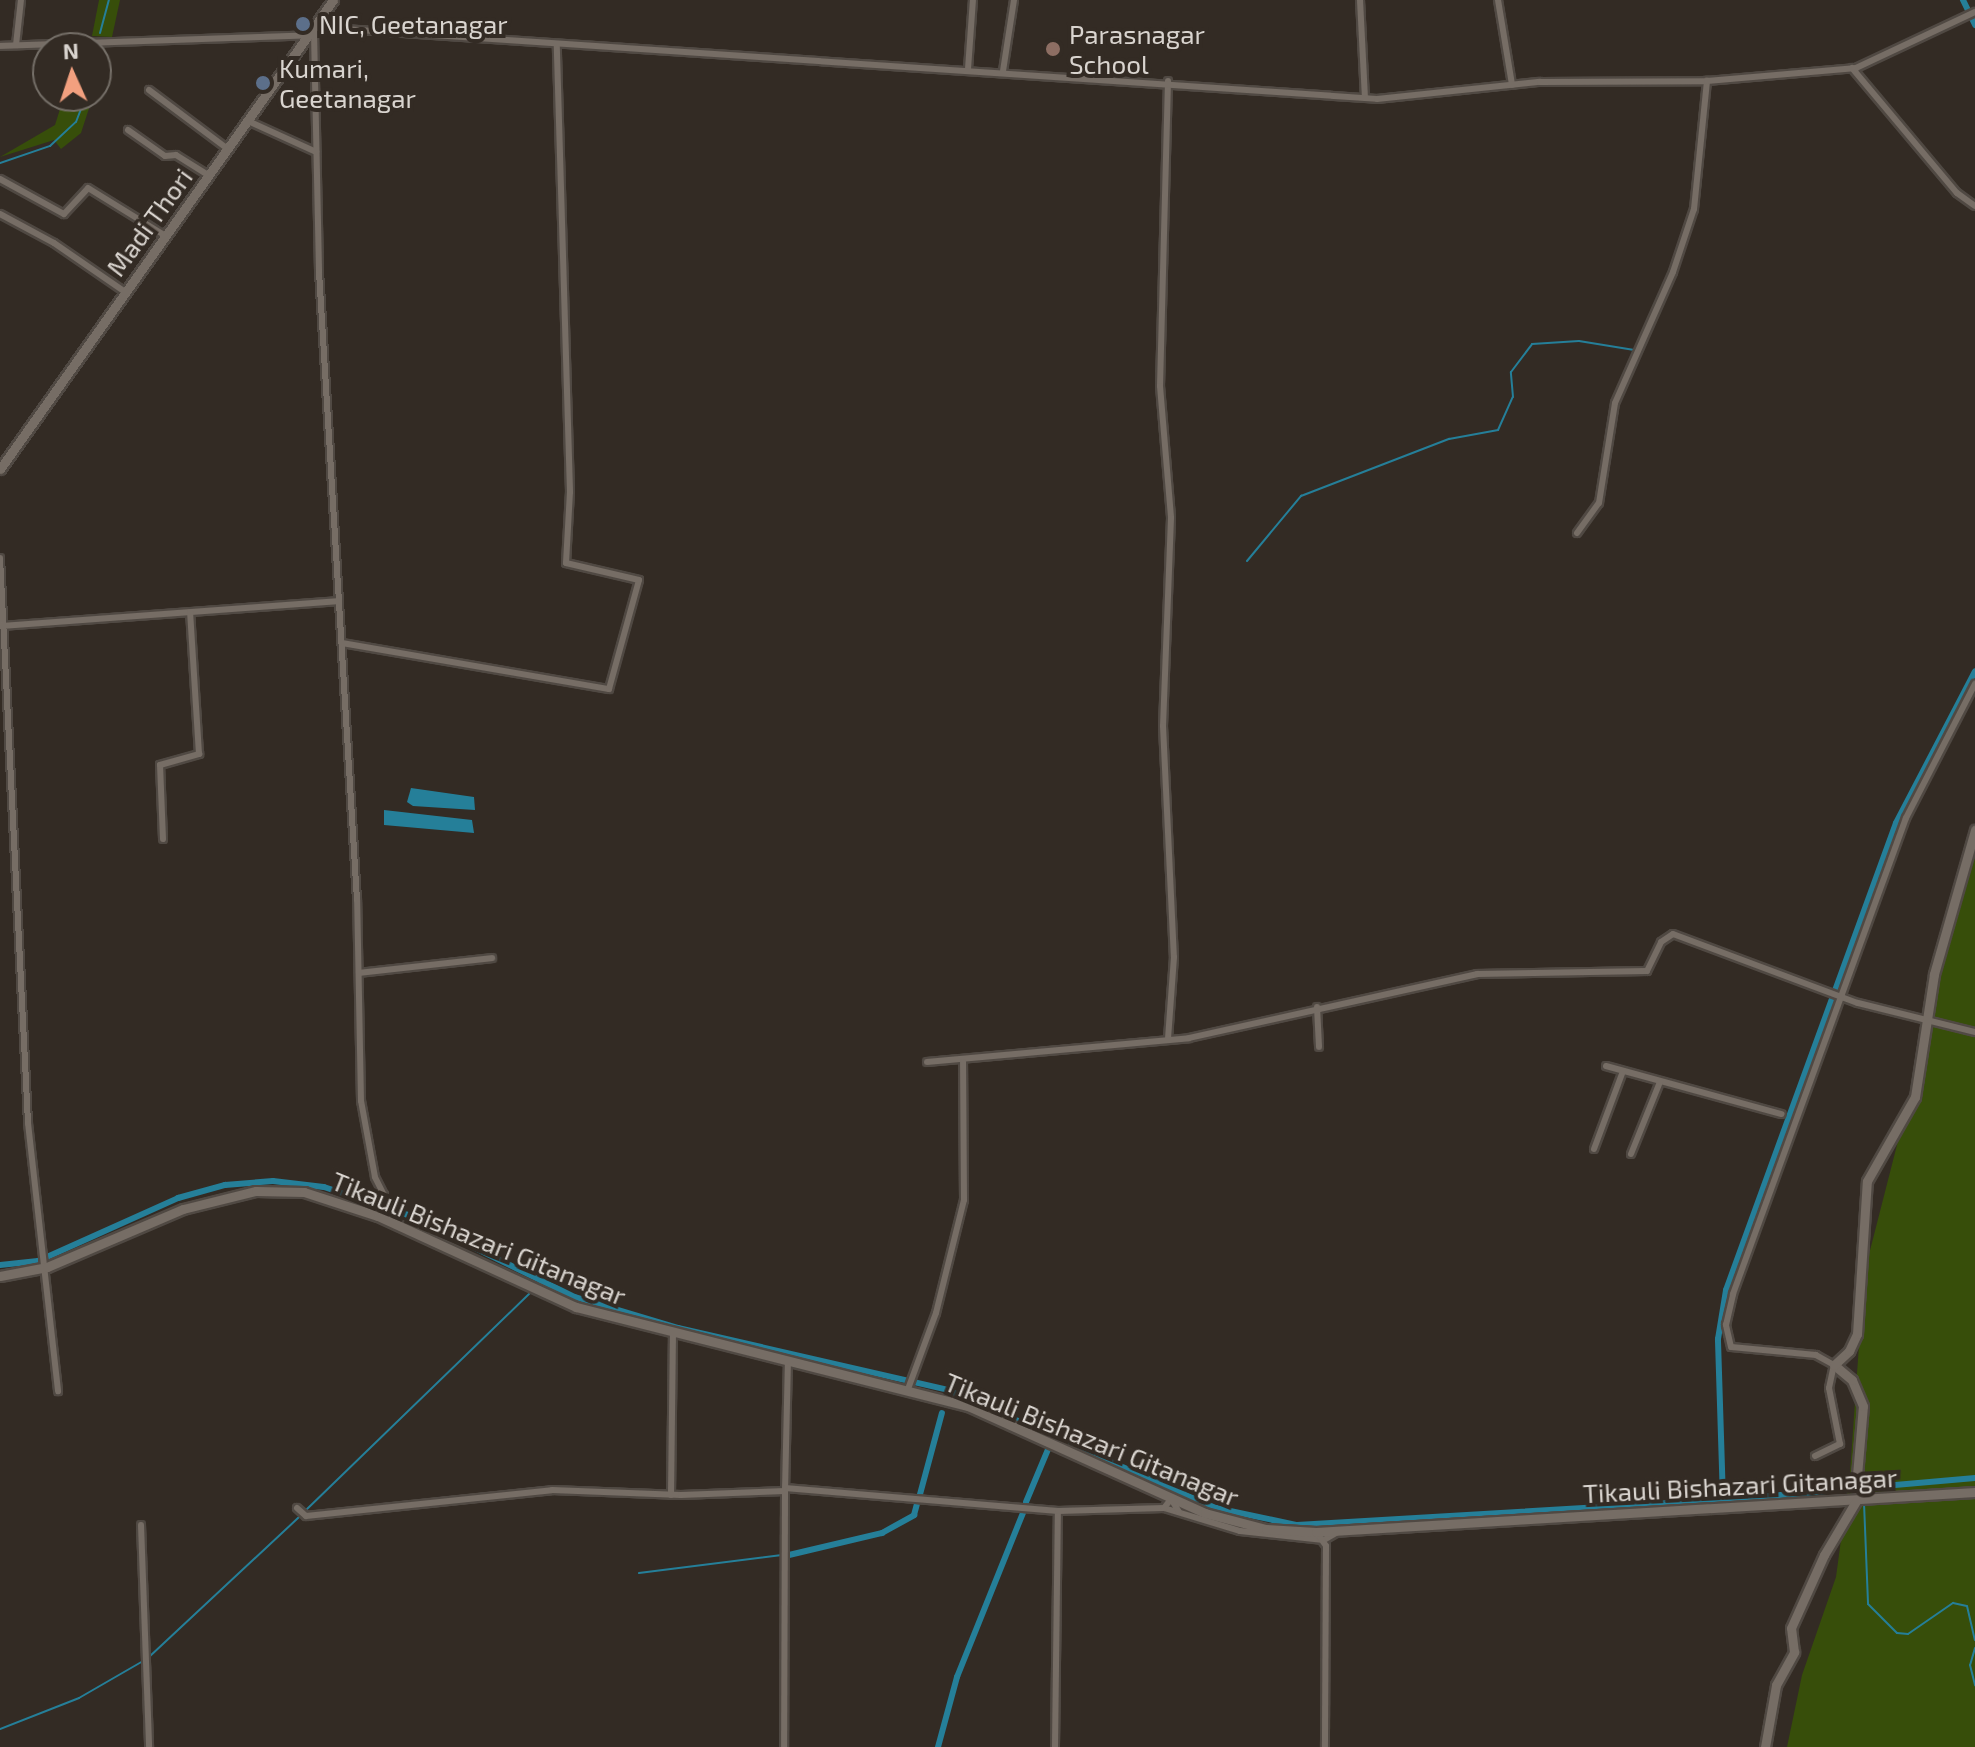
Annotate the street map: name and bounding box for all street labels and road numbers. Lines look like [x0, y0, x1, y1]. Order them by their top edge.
street label: Madi Thori [99, 162, 199, 282]
street label: Tikauli Bishazari Gitanagar [327, 1165, 631, 1311]
street label: Tikauli Bishazari Gitanagar [940, 1366, 1244, 1512]
street label: Tikauli Bishazari Gitanagar [1582, 1461, 1898, 1509]

